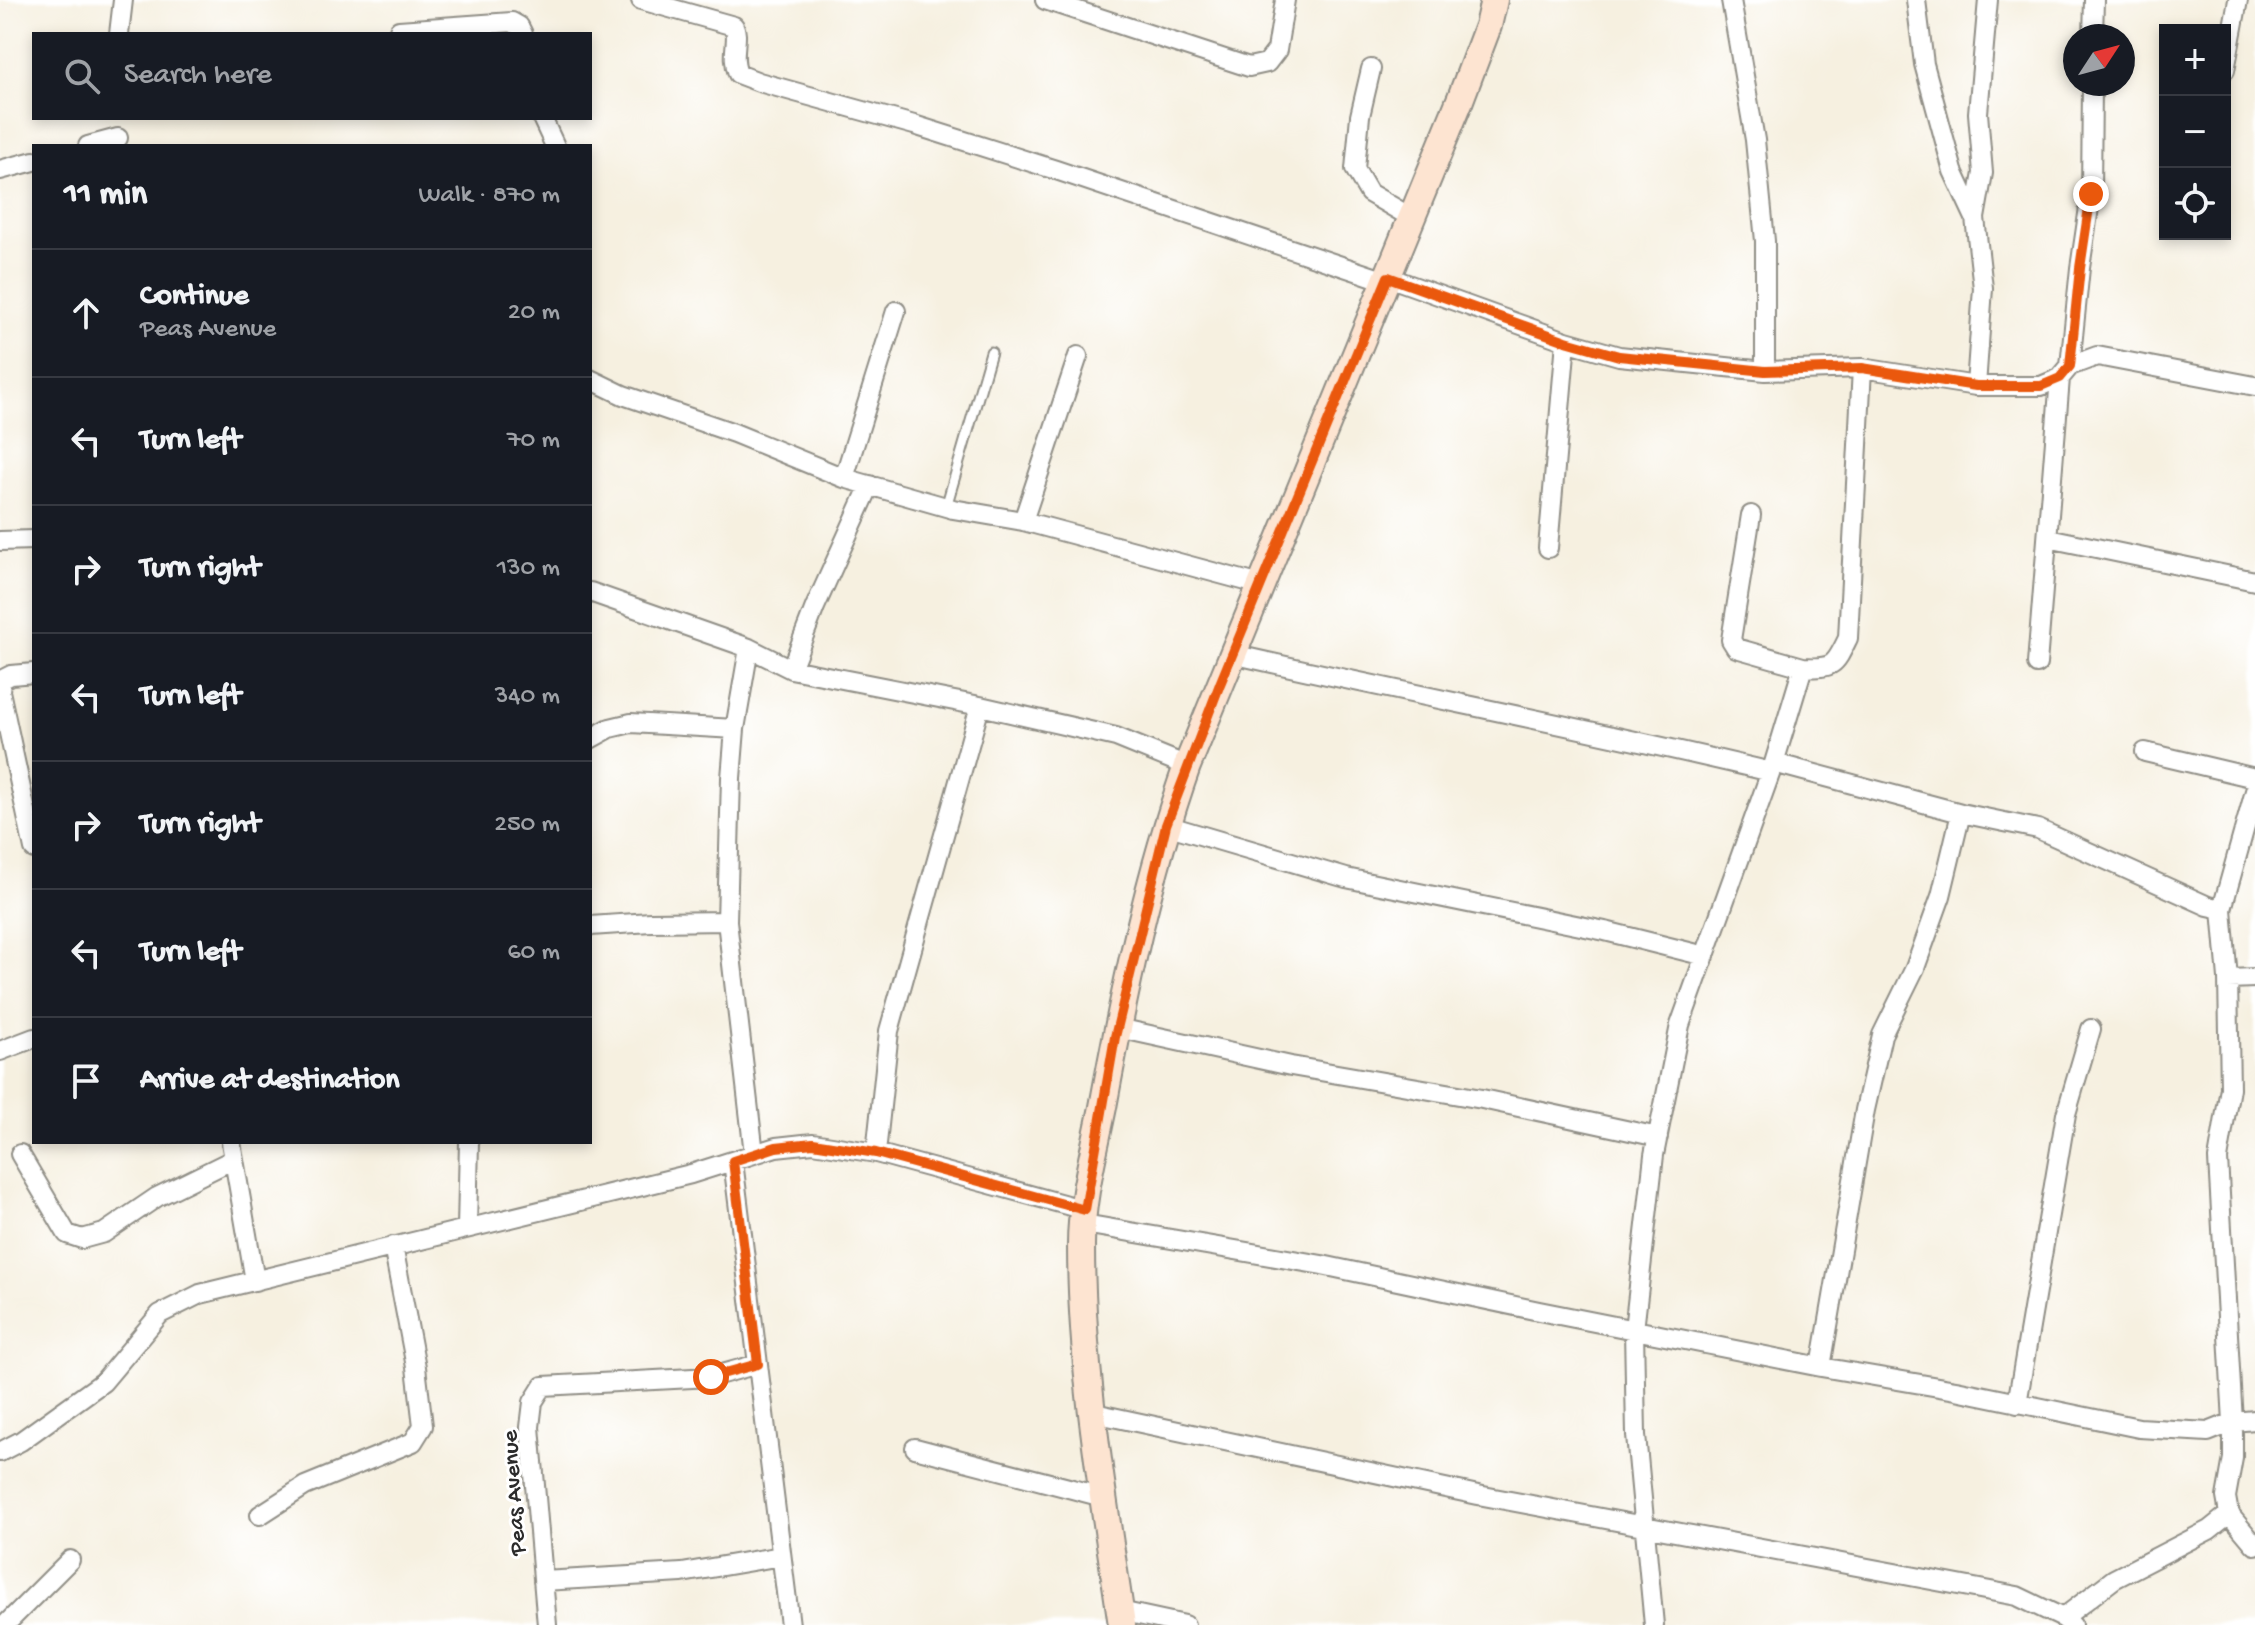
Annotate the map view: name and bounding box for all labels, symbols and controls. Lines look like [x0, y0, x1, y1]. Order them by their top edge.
north arrow [2063, 24, 2135, 96]
map controls [2159, 24, 2231, 240]
button: + [2159, 24, 2231, 96]
search box [32, 32, 592, 120]
icon: search [60, 54, 104, 98]
text: Search here [124, 59, 272, 94]
button: − [2159, 96, 2231, 168]
button: locate [2159, 168, 2231, 240]
text: 11 min [64, 176, 147, 216]
route end [2073, 176, 2109, 212]
text: Walk · 870 m [419, 181, 560, 212]
text: Continue [140, 280, 249, 315]
icon: ahead [64, 291, 108, 335]
text: 20 m [508, 298, 560, 329]
text: Peas Avenue [140, 315, 276, 346]
icon: left [64, 419, 108, 463]
text: Turn left [140, 424, 241, 459]
text: 70 m [507, 426, 560, 457]
icon: right [64, 547, 108, 591]
text: Turn right [140, 552, 260, 587]
text: 130 m [497, 554, 560, 585]
icon: left [64, 675, 108, 719]
text: Turn left [140, 680, 241, 715]
text: 340 m [495, 682, 560, 713]
icon: right [64, 803, 108, 847]
text: Turn right [140, 808, 260, 843]
text: 250 m [494, 810, 560, 841]
icon: left [64, 931, 108, 975]
text: Turn left [140, 936, 241, 971]
text: 60 m [507, 938, 560, 969]
icon: arrive [64, 1059, 108, 1103]
text: Arrive at destination [140, 1064, 400, 1099]
route start [693, 1359, 729, 1395]
street label: Peas Avenue [497, 1428, 534, 1557]

